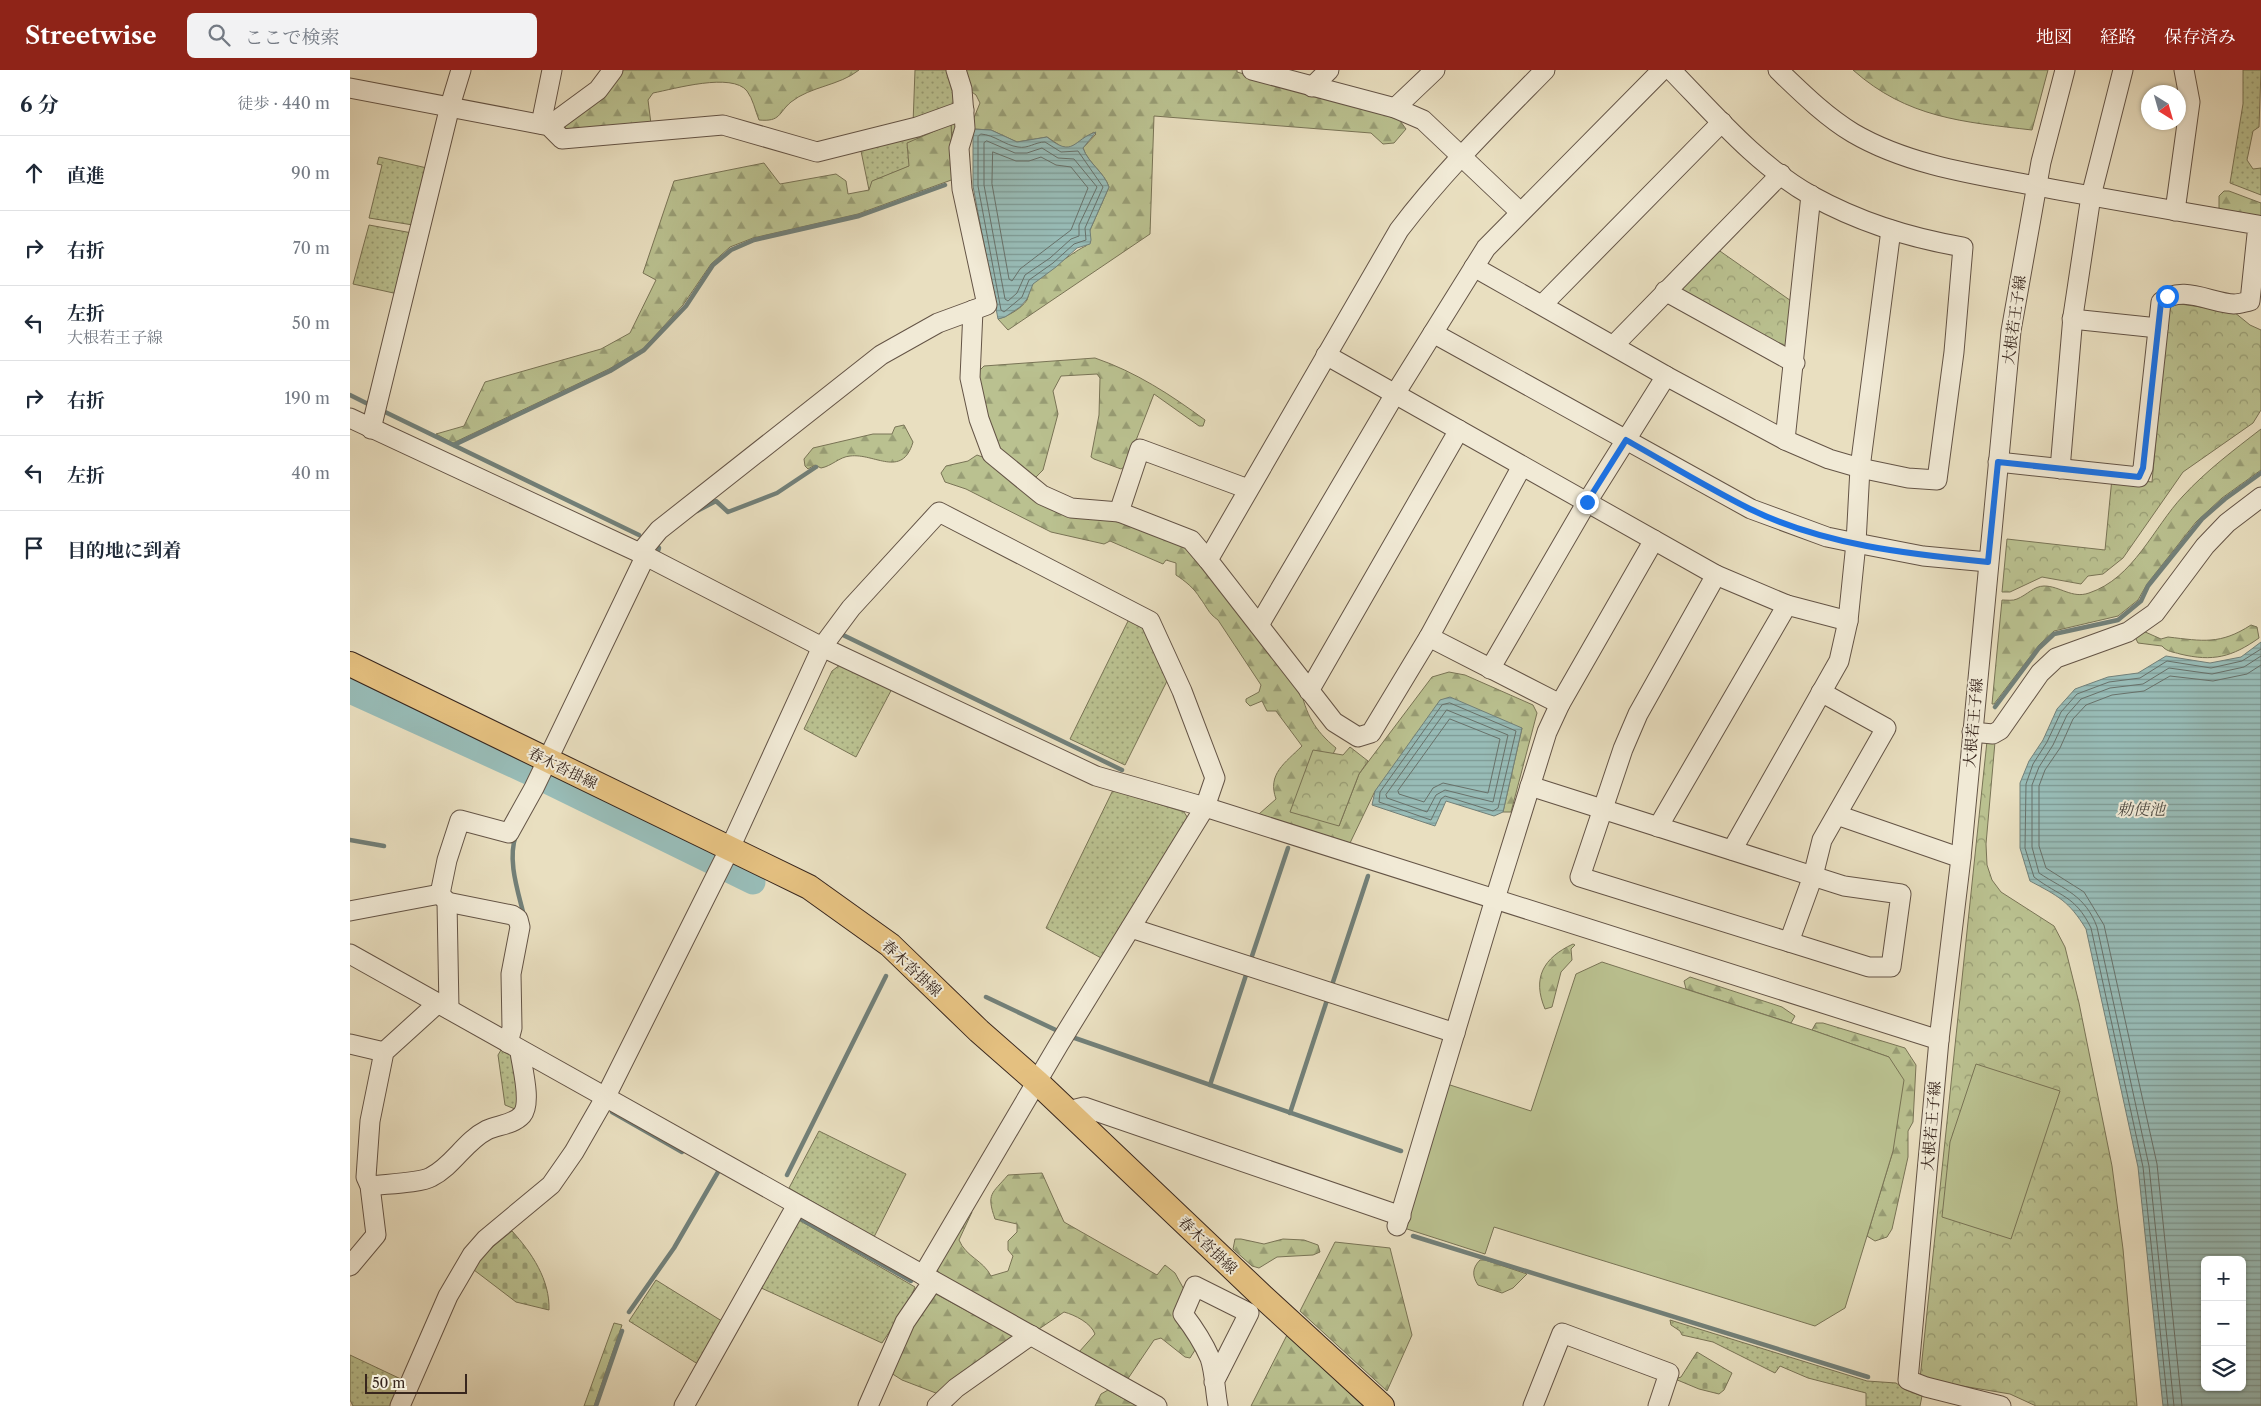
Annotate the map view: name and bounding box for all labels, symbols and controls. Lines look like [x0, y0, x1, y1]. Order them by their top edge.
search box [187, 13, 537, 58]
text: Streetwise [25, 21, 157, 50]
icon: search [205, 21, 233, 49]
text: ここで検索 [245, 26, 340, 49]
text: 地図 [2036, 26, 2072, 48]
text: 経路 [2100, 26, 2136, 48]
text: 保存済み [2164, 26, 2236, 48]
north arrow [2141, 85, 2186, 130]
text: 6 分 [20, 92, 59, 117]
text: 徒歩 · 440 m [237, 93, 330, 113]
icon: ahead [20, 159, 48, 187]
text: 90 m [291, 163, 330, 183]
text: 直進 [67, 164, 105, 187]
icon: right [20, 234, 48, 262]
text: 70 m [293, 238, 330, 258]
text: 右折 [67, 239, 105, 262]
street label: 大根若王子線 [1998, 274, 2030, 366]
route start [2156, 285, 2179, 308]
text: 左折 [67, 302, 105, 325]
icon: left [20, 309, 48, 337]
text: 50 m [292, 313, 330, 333]
text: 大根若王子線 [67, 327, 163, 347]
icon: right [20, 384, 48, 412]
text: 190 m [285, 388, 330, 408]
text: 右折 [67, 389, 105, 412]
icon: left [20, 459, 48, 487]
text: 40 m [291, 463, 330, 483]
text: 左折 [67, 464, 105, 487]
route end [1576, 491, 1599, 514]
icon: arrive [20, 534, 48, 562]
text: 目的地に到着 [67, 539, 181, 562]
street label: 大根若王子線 [1960, 677, 1986, 769]
street label: 春木沓掛線 [525, 743, 601, 793]
water label: 勅使池 [2117, 799, 2167, 819]
street label: 春木沓掛線 [878, 935, 946, 1001]
street label: 大根若王子線 [1918, 1080, 1944, 1172]
street label: 春木沓掛線 [1174, 1212, 1242, 1278]
map controls [2201, 1256, 2246, 1391]
button: + [2201, 1256, 2246, 1301]
button: − [2201, 1301, 2246, 1346]
button: layers [2201, 1346, 2246, 1391]
scale bar [365, 1371, 468, 1394]
text: 50 m [372, 1374, 405, 1392]

